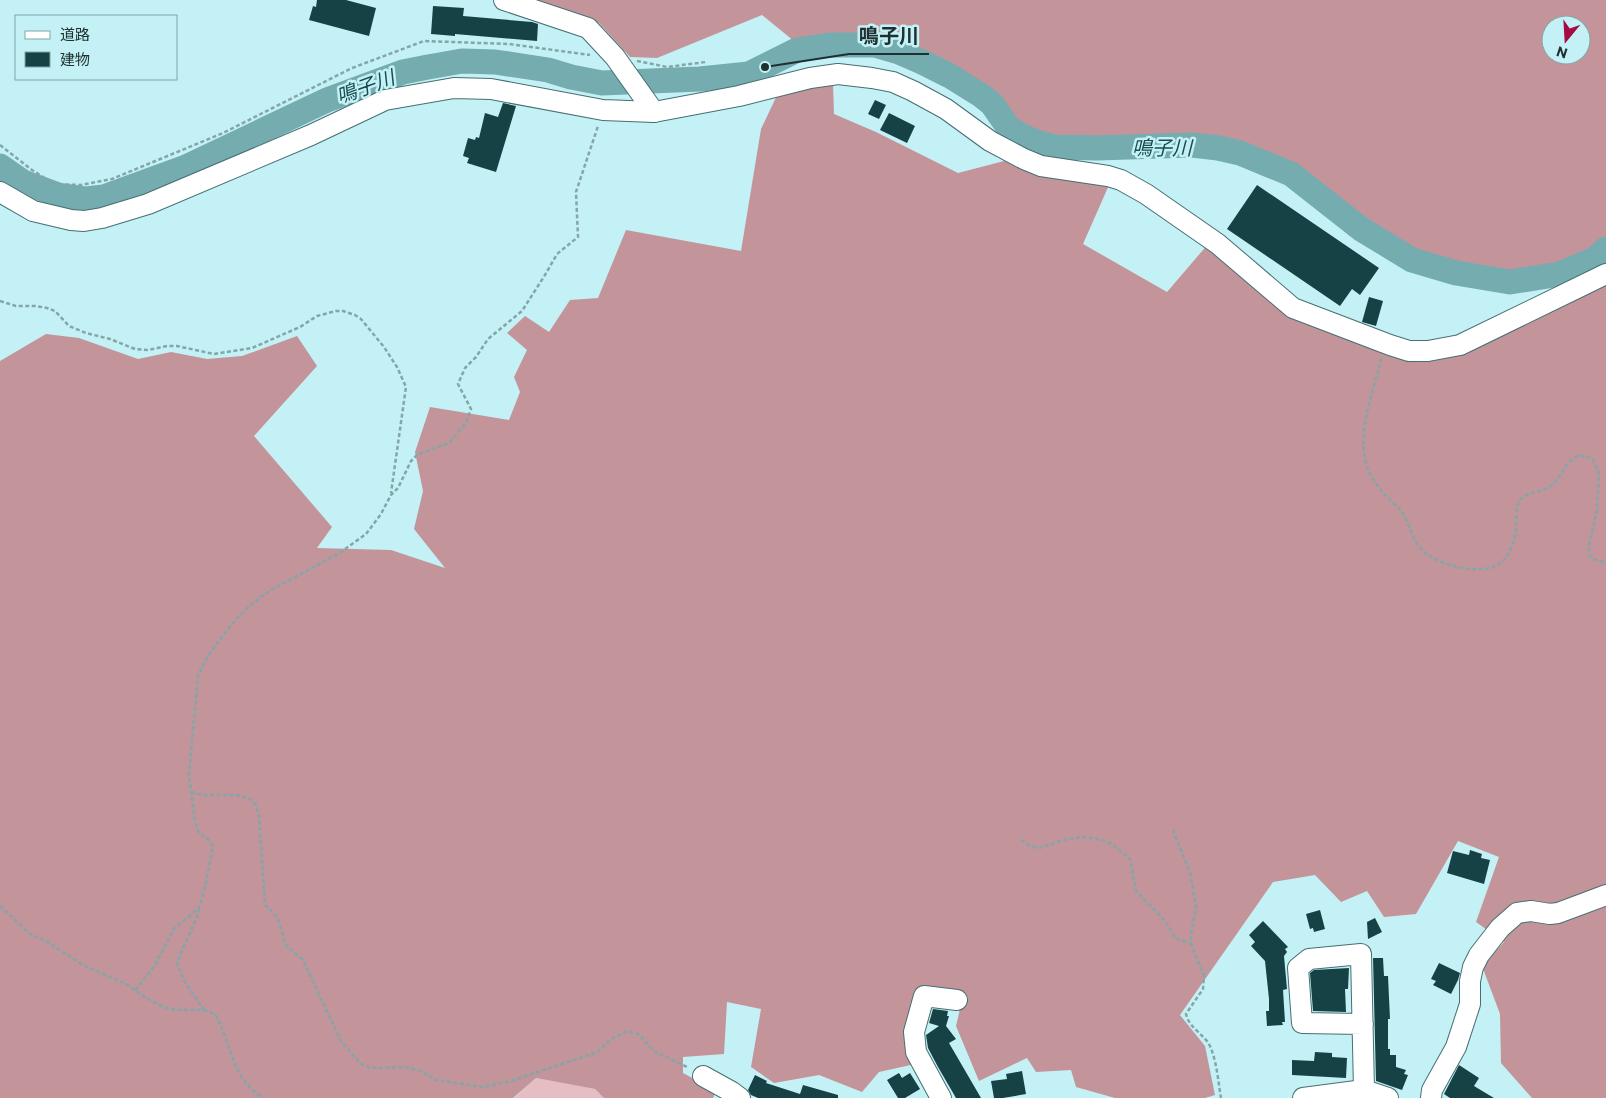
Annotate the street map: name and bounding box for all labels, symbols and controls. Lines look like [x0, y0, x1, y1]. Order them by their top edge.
legend [15, 15, 178, 80]
north arrow [1541, 15, 1591, 65]
callout: 鳴子川 [849, 19, 929, 54]
text: 鳴子川 [859, 23, 919, 47]
text: 道路 [60, 25, 90, 43]
text: N [1554, 43, 1569, 63]
text: 建物 [60, 50, 90, 68]
water label: 鳴子川 [333, 64, 399, 108]
water label: 鳴子川 [1132, 135, 1194, 159]

